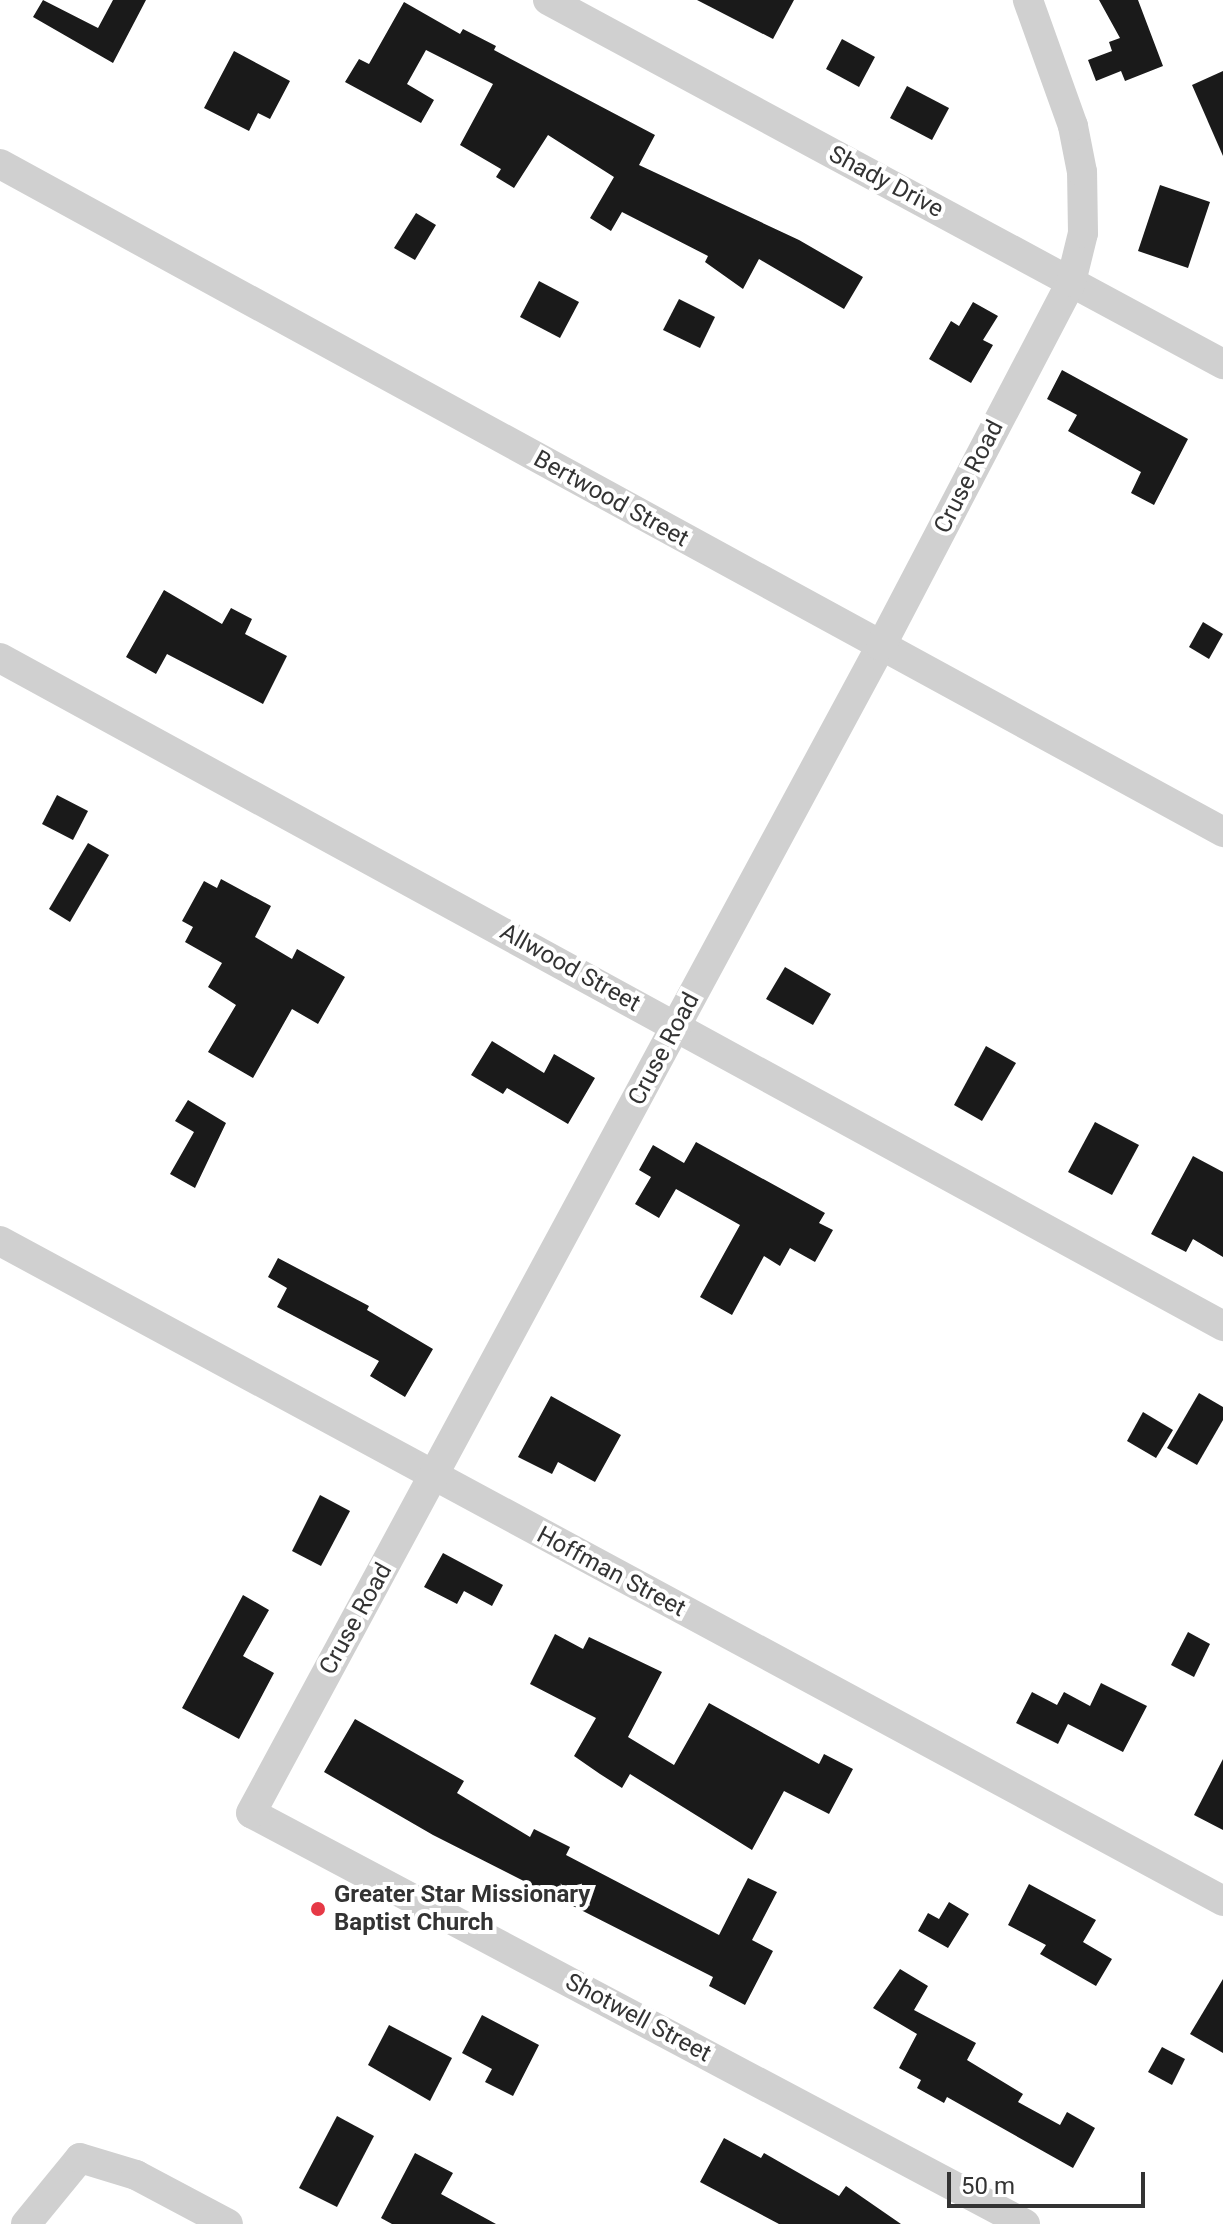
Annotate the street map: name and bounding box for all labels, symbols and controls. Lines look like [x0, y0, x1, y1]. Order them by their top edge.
street label: Shady Drive [824, 140, 948, 224]
street label: Cruse Road [928, 416, 1010, 538]
street label: Bertwood Street [529, 445, 693, 553]
street label: Allwood Street [495, 918, 645, 1018]
street label: Cruse Road [622, 988, 706, 1110]
street label: Hoffman Street [532, 1521, 690, 1623]
street label: Cruse Road [314, 1558, 398, 1680]
place label: Greater Star Missionary Baptist Church [334, 1881, 590, 1937]
marker: Greater Star Missionary Baptist Church [309, 1900, 327, 1918]
street label: Shotwell Street [560, 1968, 716, 2068]
scale bar [951, 2156, 1149, 2206]
text: 50 m [961, 2172, 1015, 2200]

